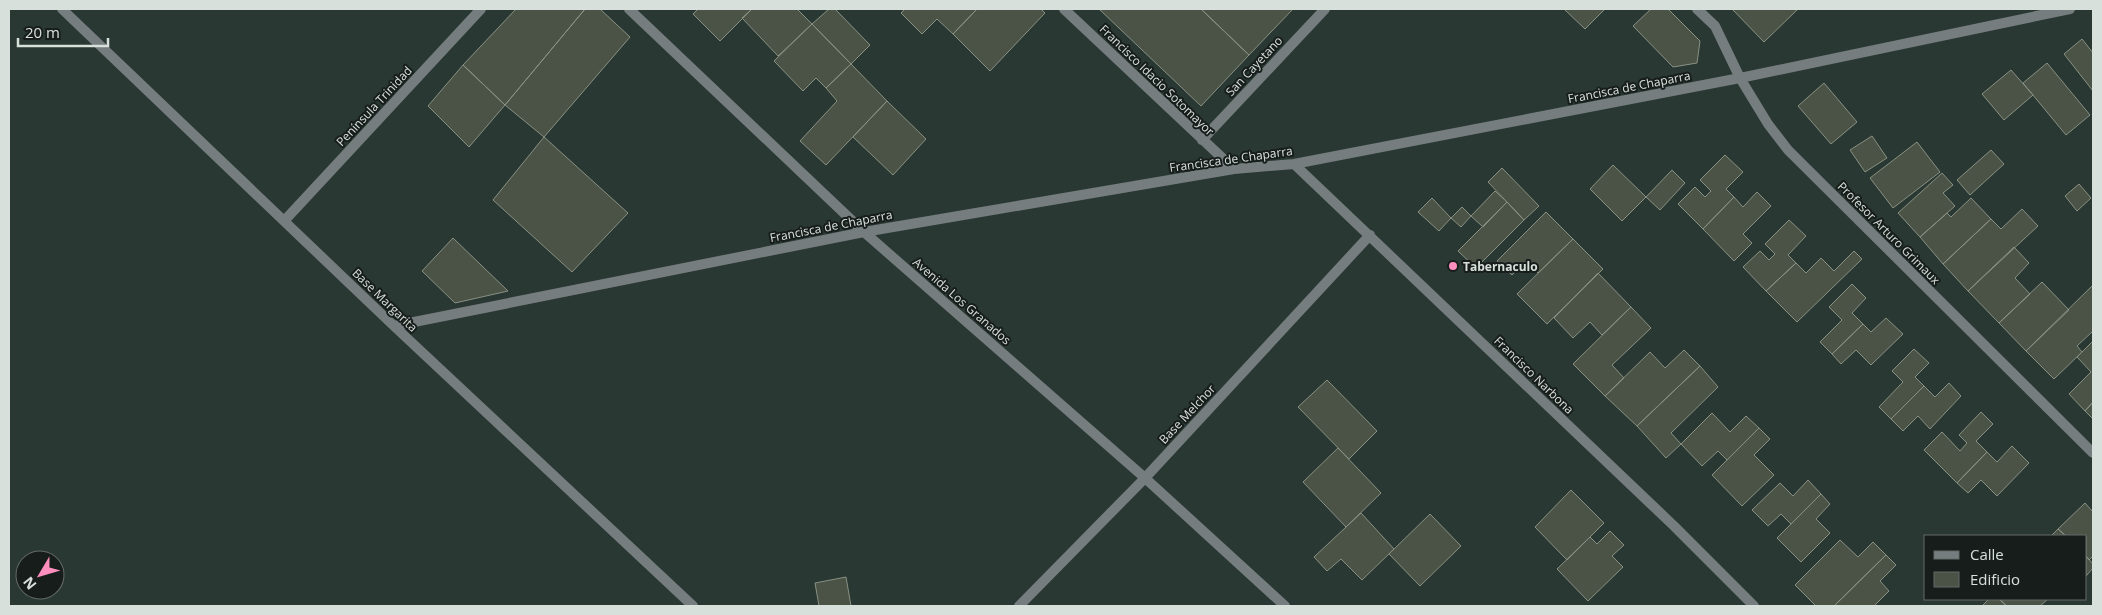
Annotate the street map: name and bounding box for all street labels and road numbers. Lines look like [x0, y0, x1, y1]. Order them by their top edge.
street label: Francisco Idacio Sotomayor [1096, 21, 1218, 139]
street label: San Cayetano [1222, 32, 1286, 100]
street label: Península Trinidad [332, 62, 416, 150]
street label: Francisca de Chaparra [1566, 67, 1692, 107]
street label: Francisca de Chaparra [1168, 142, 1294, 176]
street label: Profesor Arturo Grimaux [1834, 178, 1944, 288]
street label: Francisca de Chaparra [768, 206, 894, 246]
street label: Avenida Los Granados [909, 254, 1015, 349]
street label: Base Margarita [349, 265, 421, 335]
street label: Francisco Narbona [1490, 332, 1578, 418]
street label: Base Melchor [1155, 380, 1219, 448]

